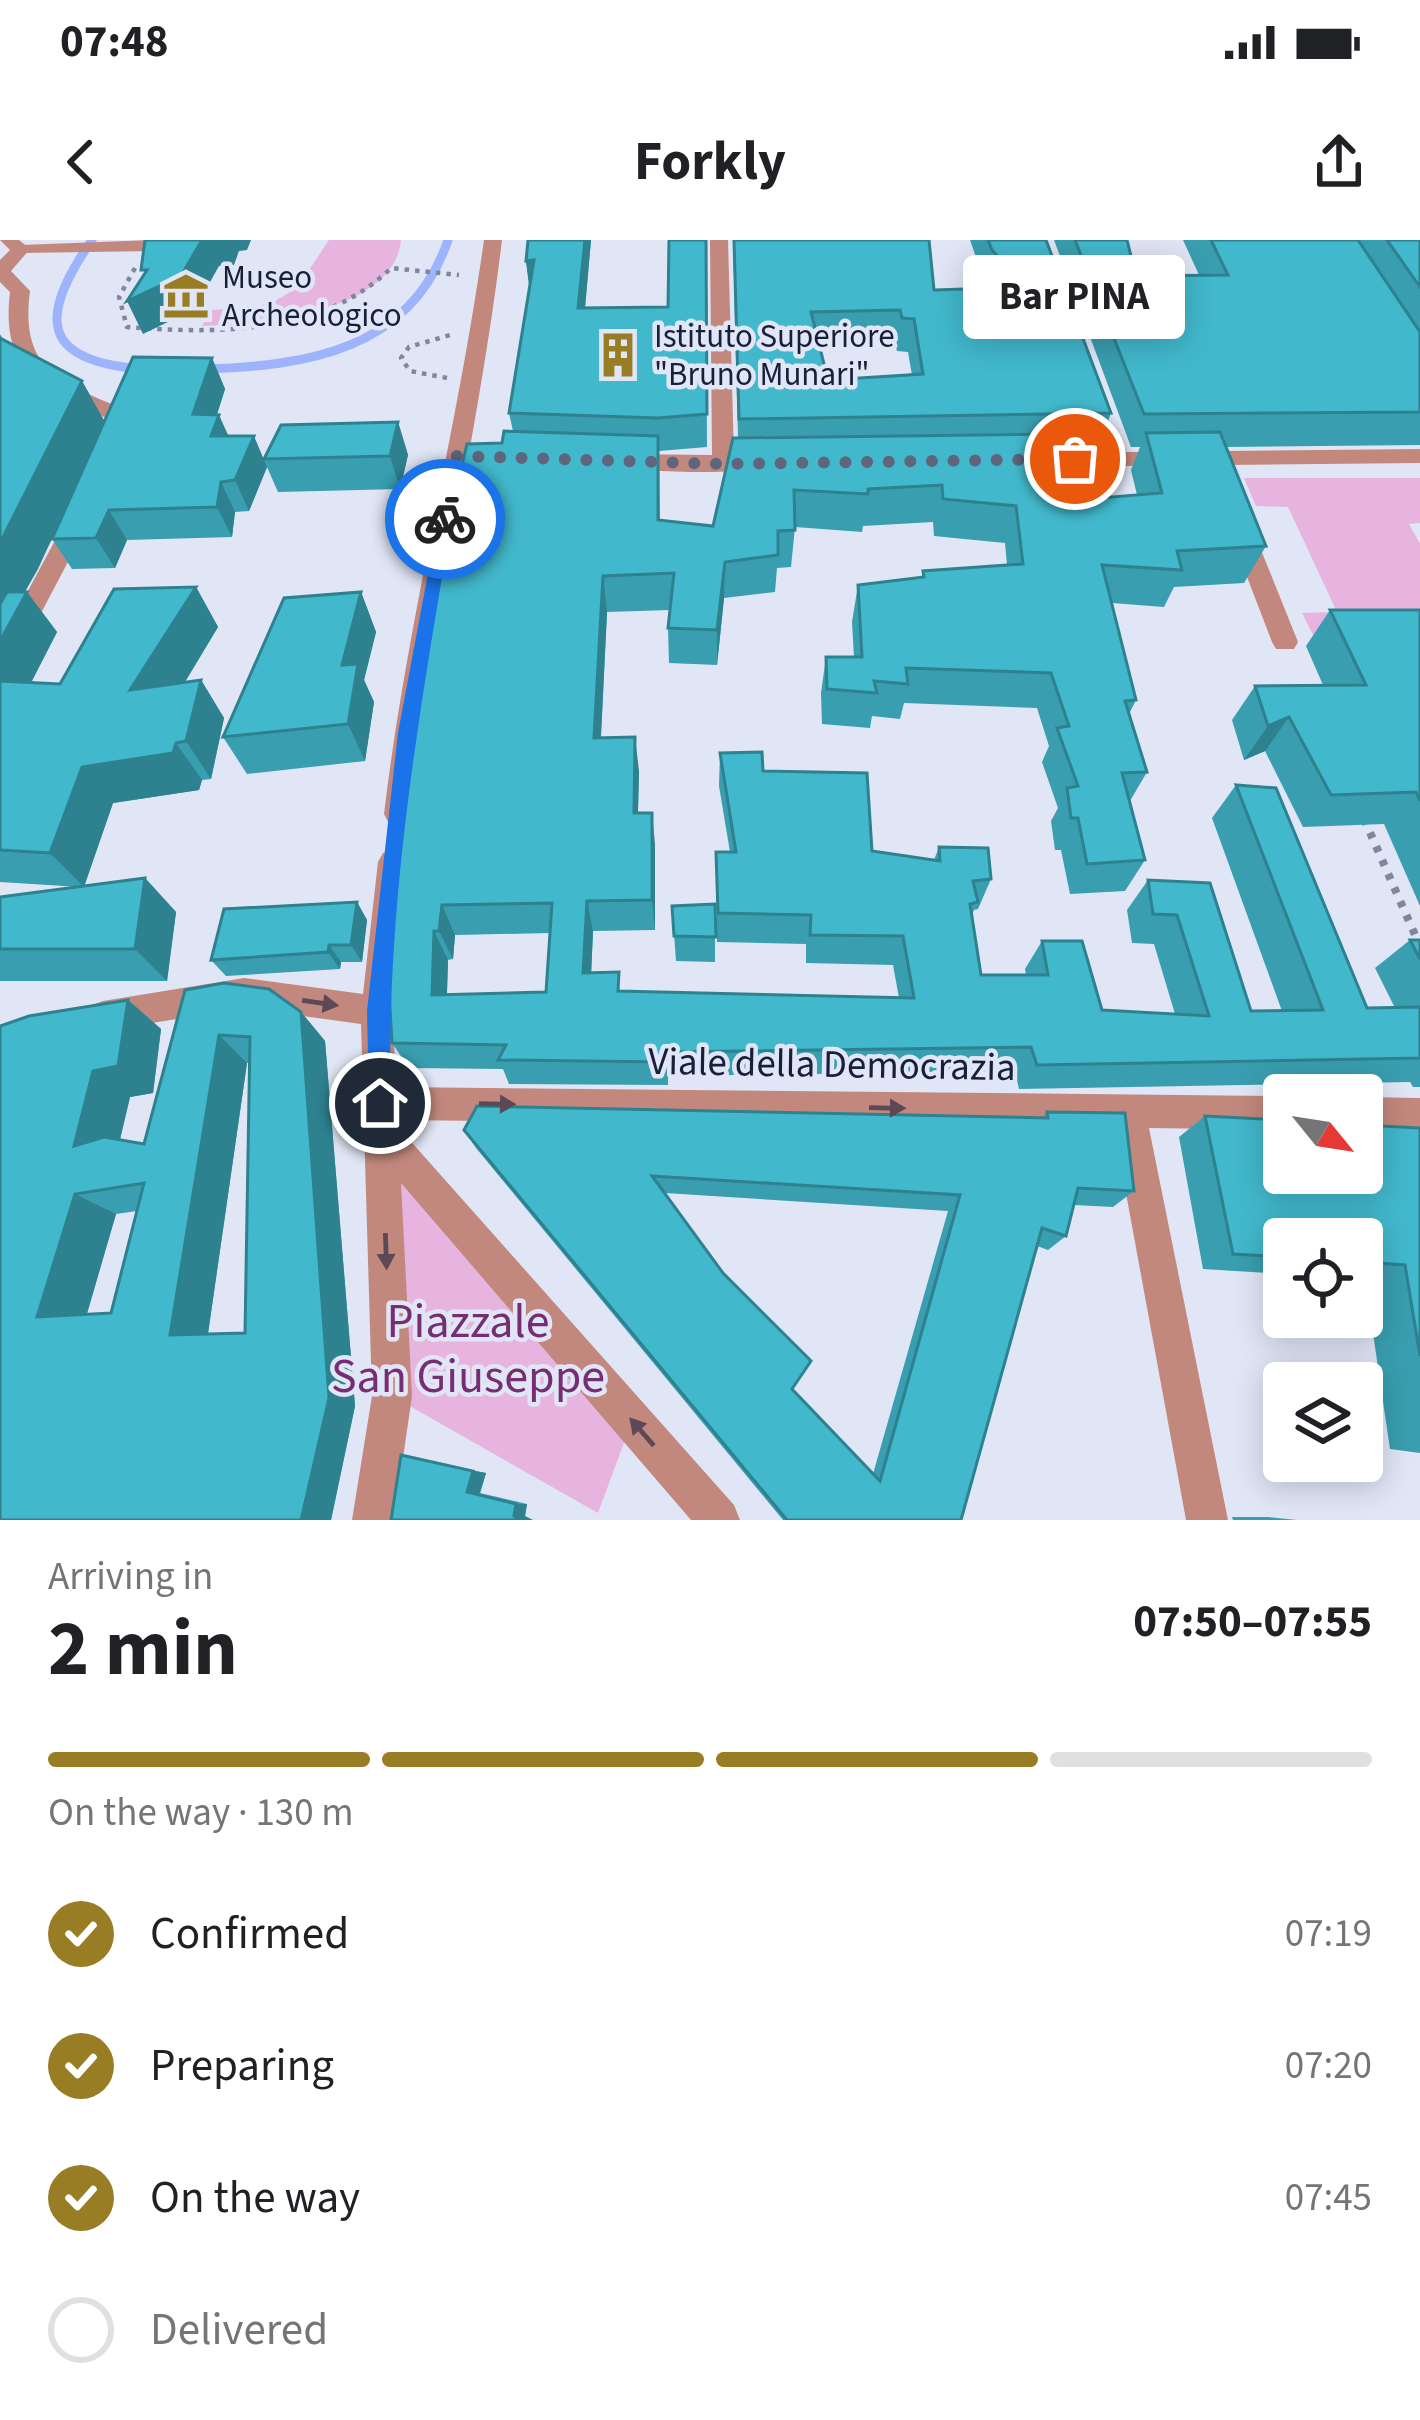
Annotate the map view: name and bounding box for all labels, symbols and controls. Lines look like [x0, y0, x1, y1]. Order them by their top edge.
text: 07:48 [60, 10, 169, 74]
text: Forkly [634, 124, 786, 201]
icon: back [48, 129, 114, 195]
icon: share [1306, 129, 1372, 195]
place label: Museo Archeologico [222, 254, 402, 339]
callout: Bar PINA [964, 255, 1186, 339]
text: Bar PINA [999, 269, 1149, 325]
museum icon: Museo Archeologico [161, 271, 211, 321]
place label: Istituto Superiore "Bruno Munari" [654, 313, 895, 398]
building icon: Istituto Superiore "Bruno Munari" [593, 330, 643, 380]
pin [1024, 408, 1126, 510]
icon: bag [1042, 426, 1108, 492]
courier [385, 459, 505, 579]
icon: bike [412, 486, 478, 552]
one-way arrow [301, 994, 339, 1013]
street label: Viale della Democrazia [648, 1034, 1016, 1096]
pin [329, 1052, 431, 1154]
icon: home [347, 1070, 413, 1136]
north arrow [1263, 1074, 1383, 1194]
map controls [1263, 1074, 1383, 1482]
one-way arrow [479, 1094, 517, 1114]
one-way arrow [869, 1098, 907, 1117]
button: locate [1263, 1218, 1383, 1338]
one-way arrow [377, 1233, 396, 1271]
park label: Piazzale San Giuseppe [331, 1288, 605, 1411]
button: layers [1263, 1362, 1383, 1482]
one-way arrow [629, 1417, 655, 1447]
text: Arriving in [48, 1549, 213, 1605]
text: 07:50–07:55 [1133, 1590, 1372, 1654]
text: 2 min [48, 1594, 238, 1705]
text: On the way · 130 m [48, 1785, 354, 1841]
icon: check [48, 1901, 114, 1967]
text: Confirmed [150, 1902, 349, 1966]
text: 07:19 [1285, 1906, 1372, 1962]
icon: check [48, 2033, 114, 2099]
text: Preparing [150, 2034, 334, 2098]
text: 07:20 [1285, 2038, 1372, 2094]
icon: check [48, 2165, 114, 2231]
text: On the way [150, 2166, 360, 2230]
text: 07:45 [1285, 2170, 1372, 2226]
text: Delivered [150, 2298, 328, 2362]

